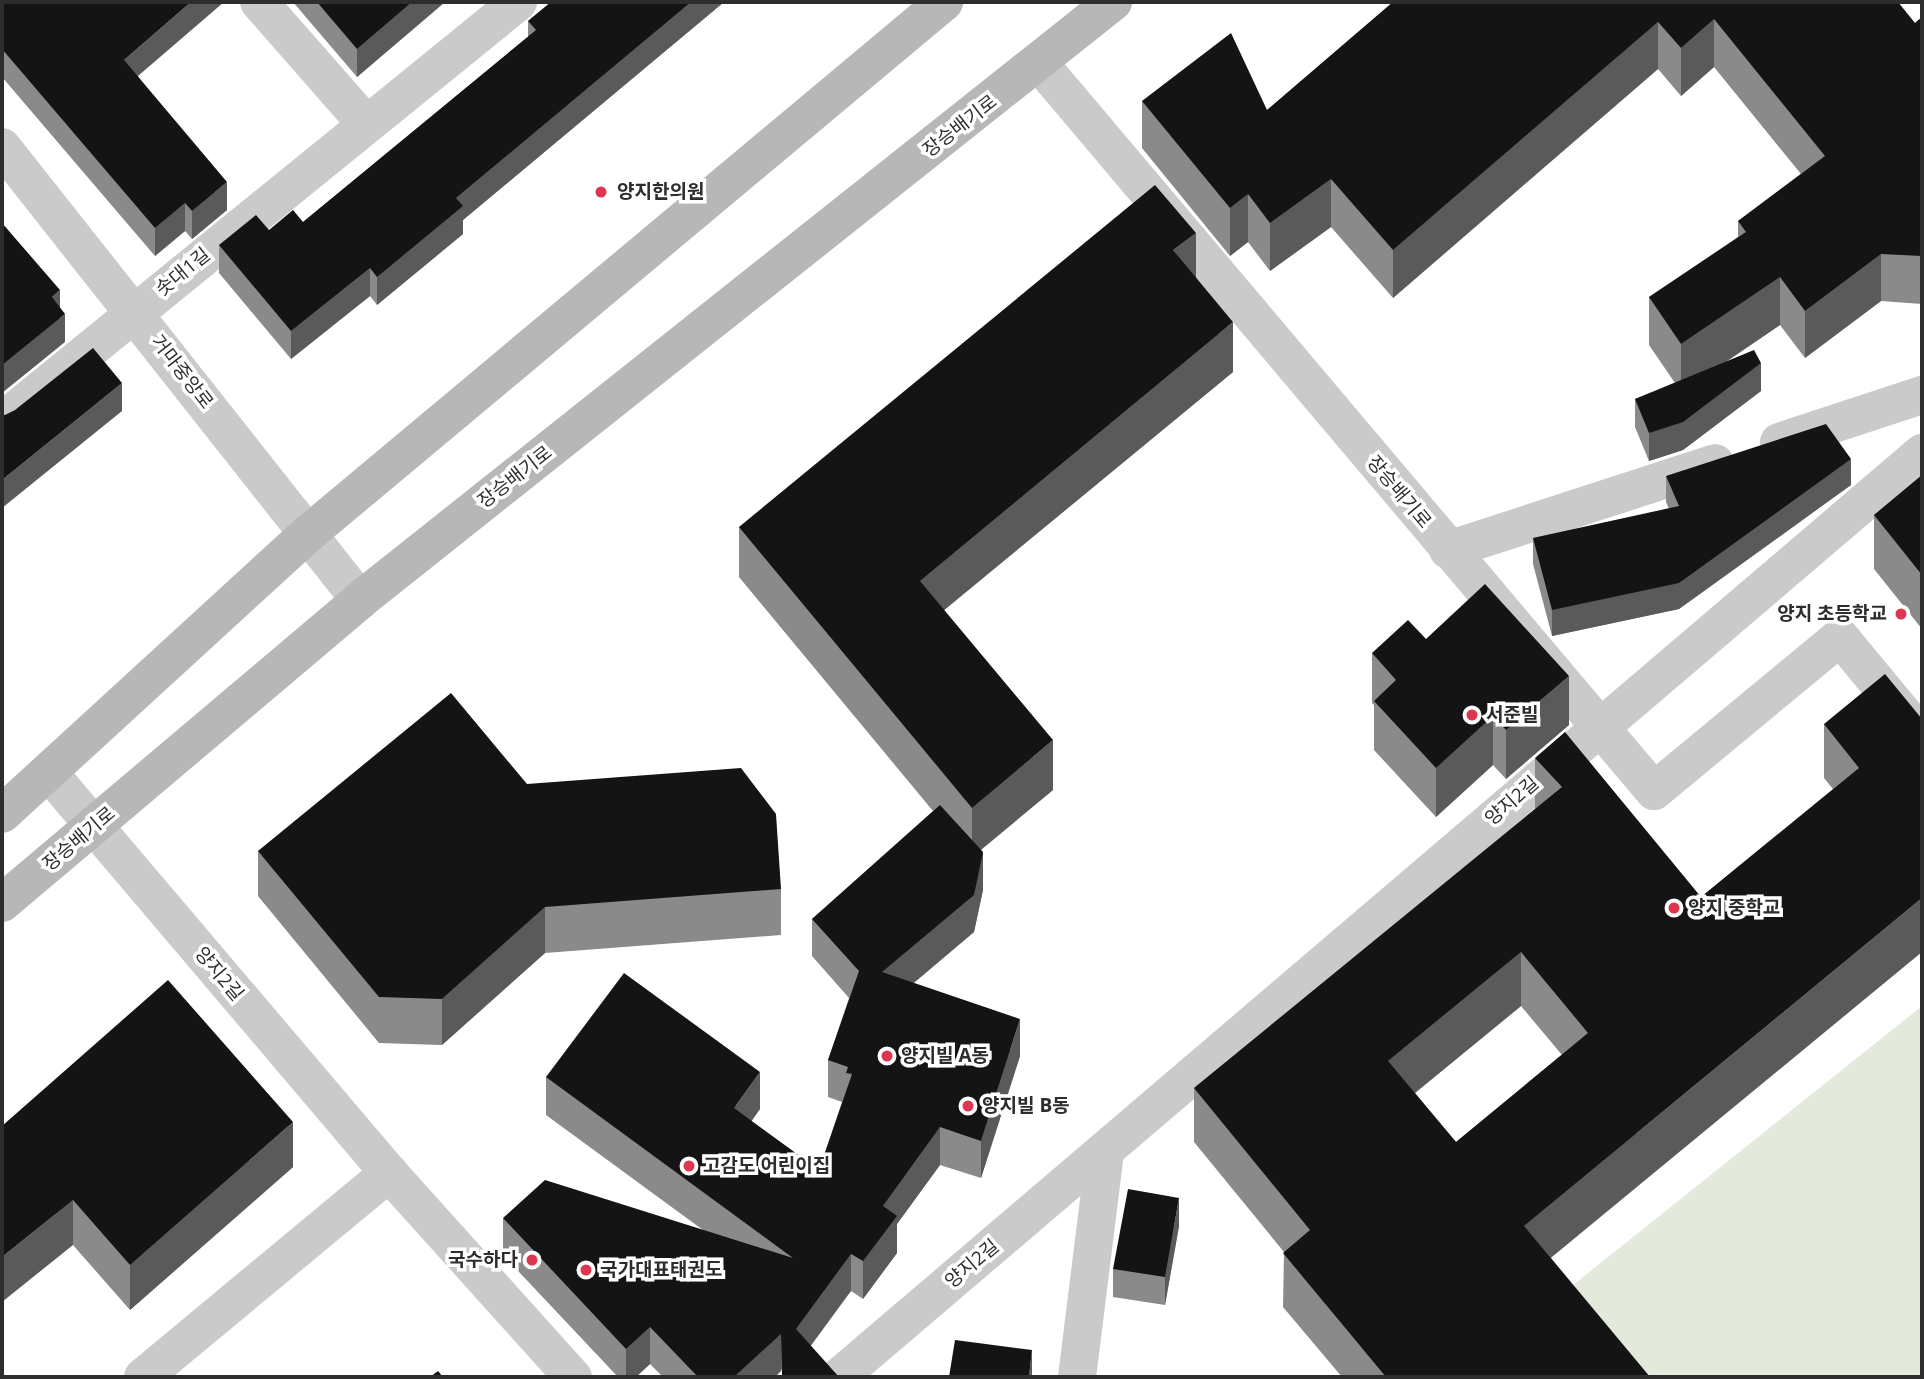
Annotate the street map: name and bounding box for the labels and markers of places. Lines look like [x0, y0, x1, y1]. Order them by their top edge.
place label: 양지한의원 [617, 181, 704, 203]
marker: 양지한의원 [591, 182, 611, 202]
place label: 양지 초등학교 [1777, 603, 1887, 625]
marker: 양지 초등학교 [1893, 606, 1909, 622]
place label: 서준빌 [1486, 704, 1538, 726]
marker: 서준빌 [1464, 707, 1480, 723]
place label: 양지 중학교 [1688, 897, 1780, 919]
marker: 양지 중학교 [1666, 900, 1682, 916]
place label: 양지빌 A동 [901, 1045, 989, 1067]
marker: 양지빌 A동 [879, 1048, 895, 1064]
place label: 양지빌 B동 [982, 1095, 1070, 1117]
marker: 양지빌 B동 [960, 1098, 976, 1114]
place label: 고감도 어린이집 [703, 1155, 830, 1177]
marker: 고감도 어린이집 [681, 1158, 697, 1174]
place label: 국수하다 [448, 1249, 518, 1271]
marker: 국수하다 [524, 1252, 540, 1268]
place label: 국가대표태권도 [600, 1259, 722, 1281]
marker: 국가대표태권도 [578, 1262, 594, 1278]

